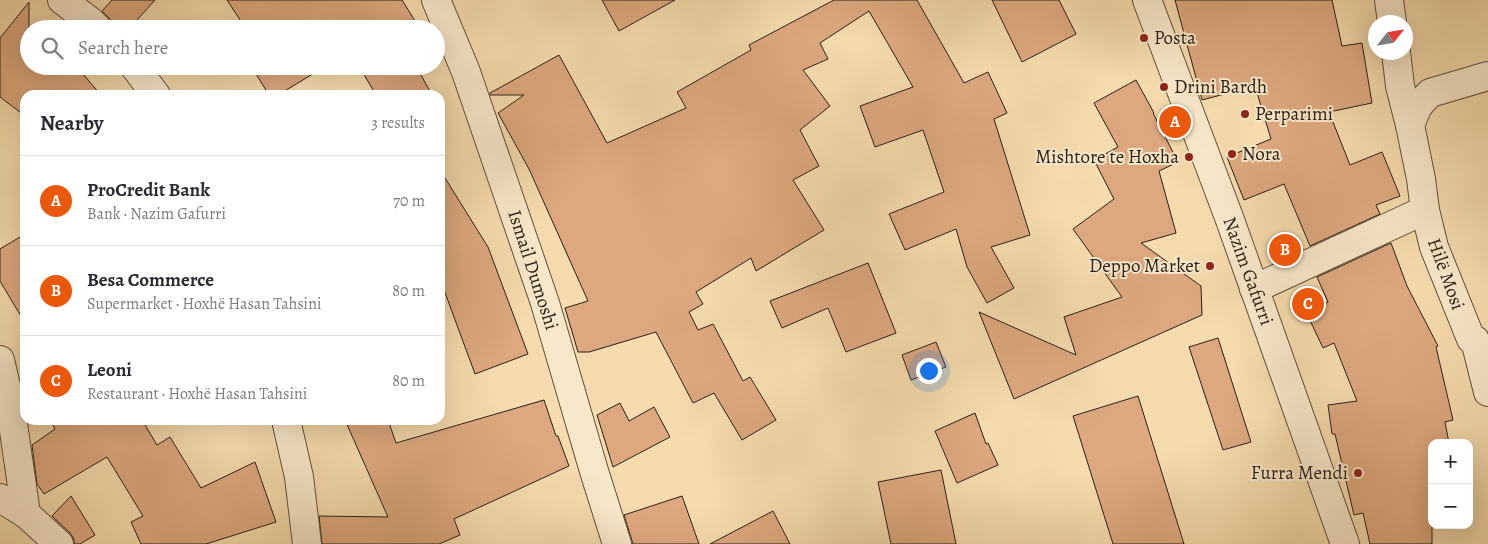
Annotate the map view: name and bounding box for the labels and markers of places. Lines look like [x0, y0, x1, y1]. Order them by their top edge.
place label: Posta [1154, 25, 1196, 51]
marker: Posta [1138, 32, 1150, 44]
place label: Drini Bardh [1174, 74, 1267, 100]
marker: Drini Bardh [1158, 81, 1170, 93]
place label: Perparimi [1255, 101, 1333, 127]
pin: A [1159, 103, 1191, 141]
marker: Perparimi [1239, 108, 1251, 120]
place label: Nora [1242, 141, 1281, 167]
place label: Mishtore te Hoxha [1035, 144, 1179, 170]
marker: Nora [1226, 148, 1238, 160]
marker: Mishtore te Hoxha [1183, 151, 1195, 163]
pin: B [1269, 231, 1301, 269]
place label: Deppo Market [1089, 253, 1200, 279]
marker: Deppo Market [1204, 260, 1216, 272]
pin: C [1292, 285, 1324, 323]
place label: Furra Mendi [1251, 460, 1348, 486]
marker: Furra Mendi [1352, 467, 1364, 479]

